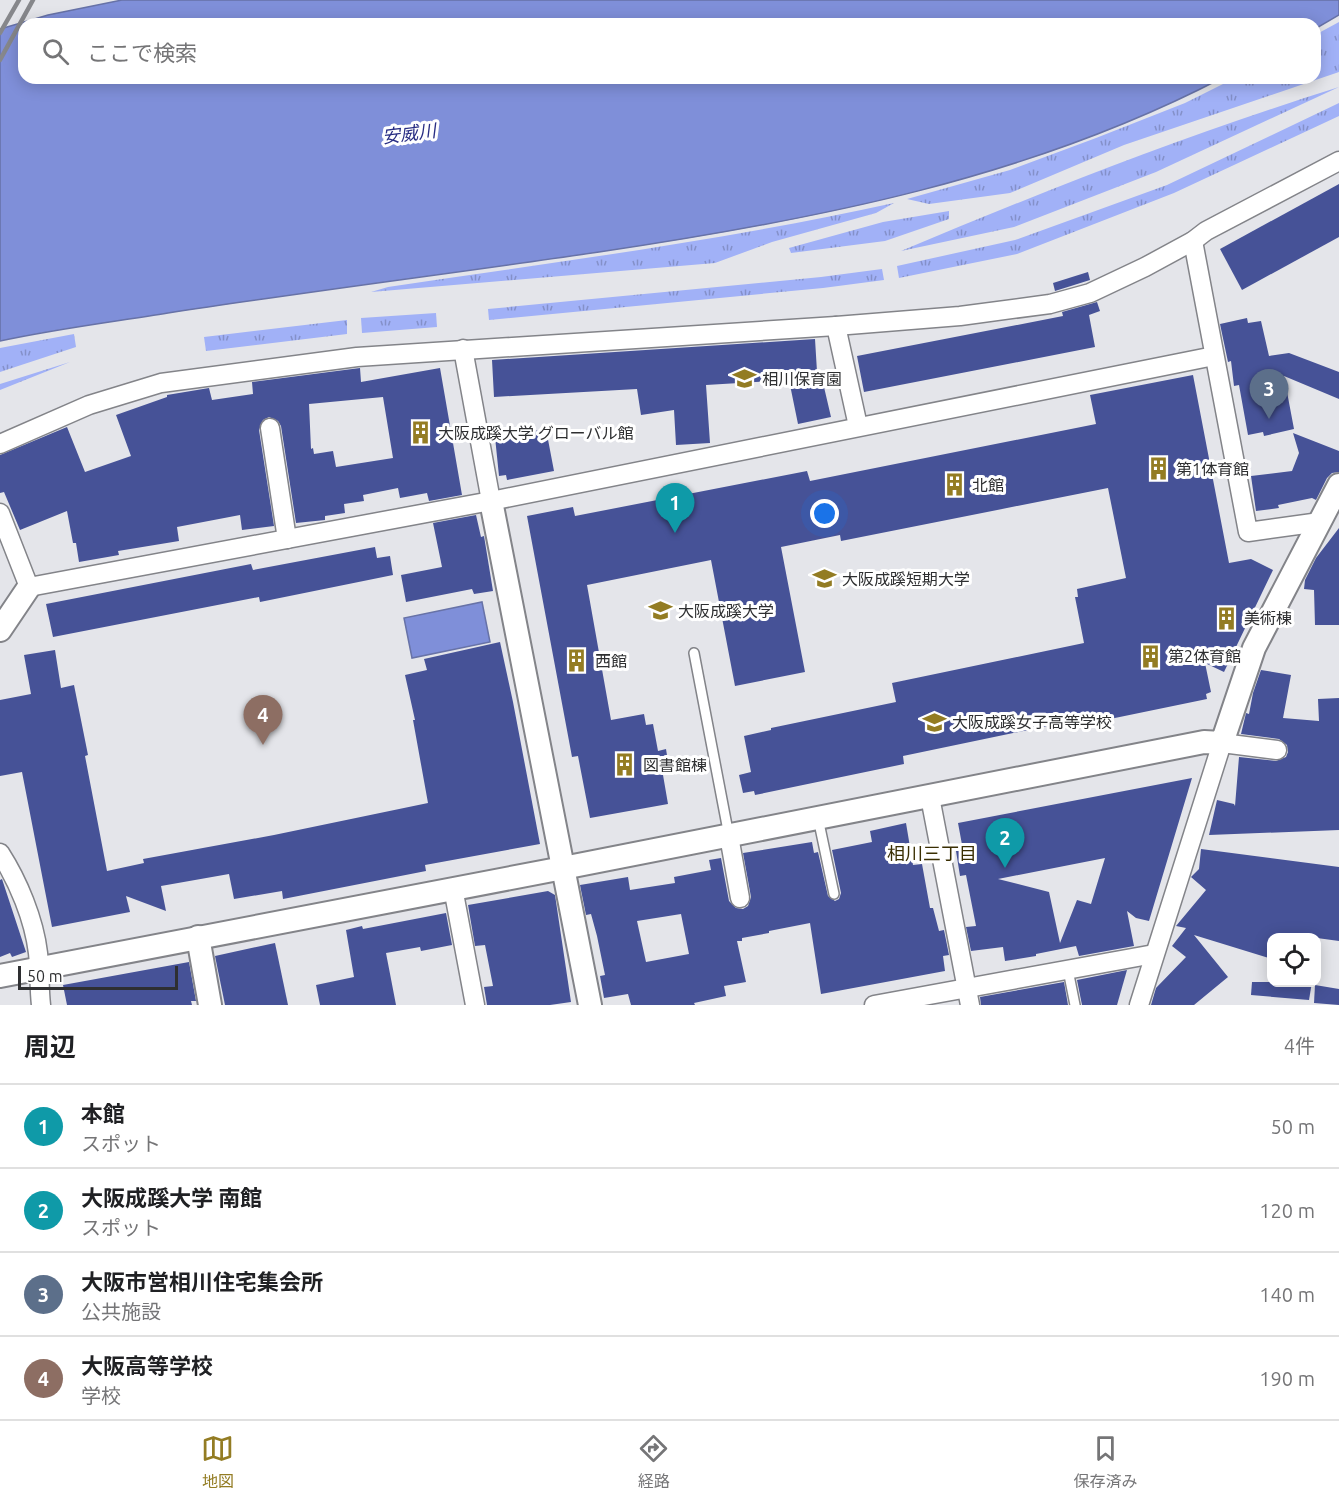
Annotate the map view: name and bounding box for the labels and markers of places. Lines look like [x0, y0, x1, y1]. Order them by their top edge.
school or university icon: 相川保育園 [731, 366, 757, 392]
place label: 相川保育園 [762, 370, 842, 388]
pin: 3 [1250, 370, 1288, 419]
building icon: 大阪成蹊大学 グローバル館 [407, 420, 433, 446]
place label: 大阪成蹊大学 グローバル館 [438, 424, 634, 442]
building icon: 第1体育館 [1145, 456, 1171, 482]
place label: 第1体育館 [1176, 460, 1249, 478]
building icon: 北館 [941, 472, 967, 498]
place label: 北館 [972, 476, 1004, 494]
pin: 1 [656, 484, 694, 533]
school or university icon: 大阪成蹊短期大学 [811, 566, 837, 592]
place label: 大阪成蹊短期大学 [842, 570, 970, 588]
school or university icon: 大阪成蹊大学 [647, 598, 673, 624]
place label: 大阪成蹊大学 [678, 602, 774, 620]
building icon: 美術棟 [1213, 605, 1239, 631]
place label: 美術棟 [1244, 609, 1292, 627]
building icon: 第2体育館 [1137, 643, 1163, 669]
place label: 第2体育館 [1168, 647, 1241, 665]
building icon: 西館 [564, 648, 590, 674]
place label: 西館 [595, 652, 627, 670]
pin: 4 [244, 696, 282, 745]
school or university icon: 大阪成蹊女子高等学校 [921, 709, 947, 735]
place label: 大阪成蹊女子高等学校 [952, 713, 1112, 731]
building icon: 図書館棟 [612, 752, 638, 778]
place label: 図書館棟 [643, 756, 707, 774]
pin: 2 [986, 818, 1024, 868]

